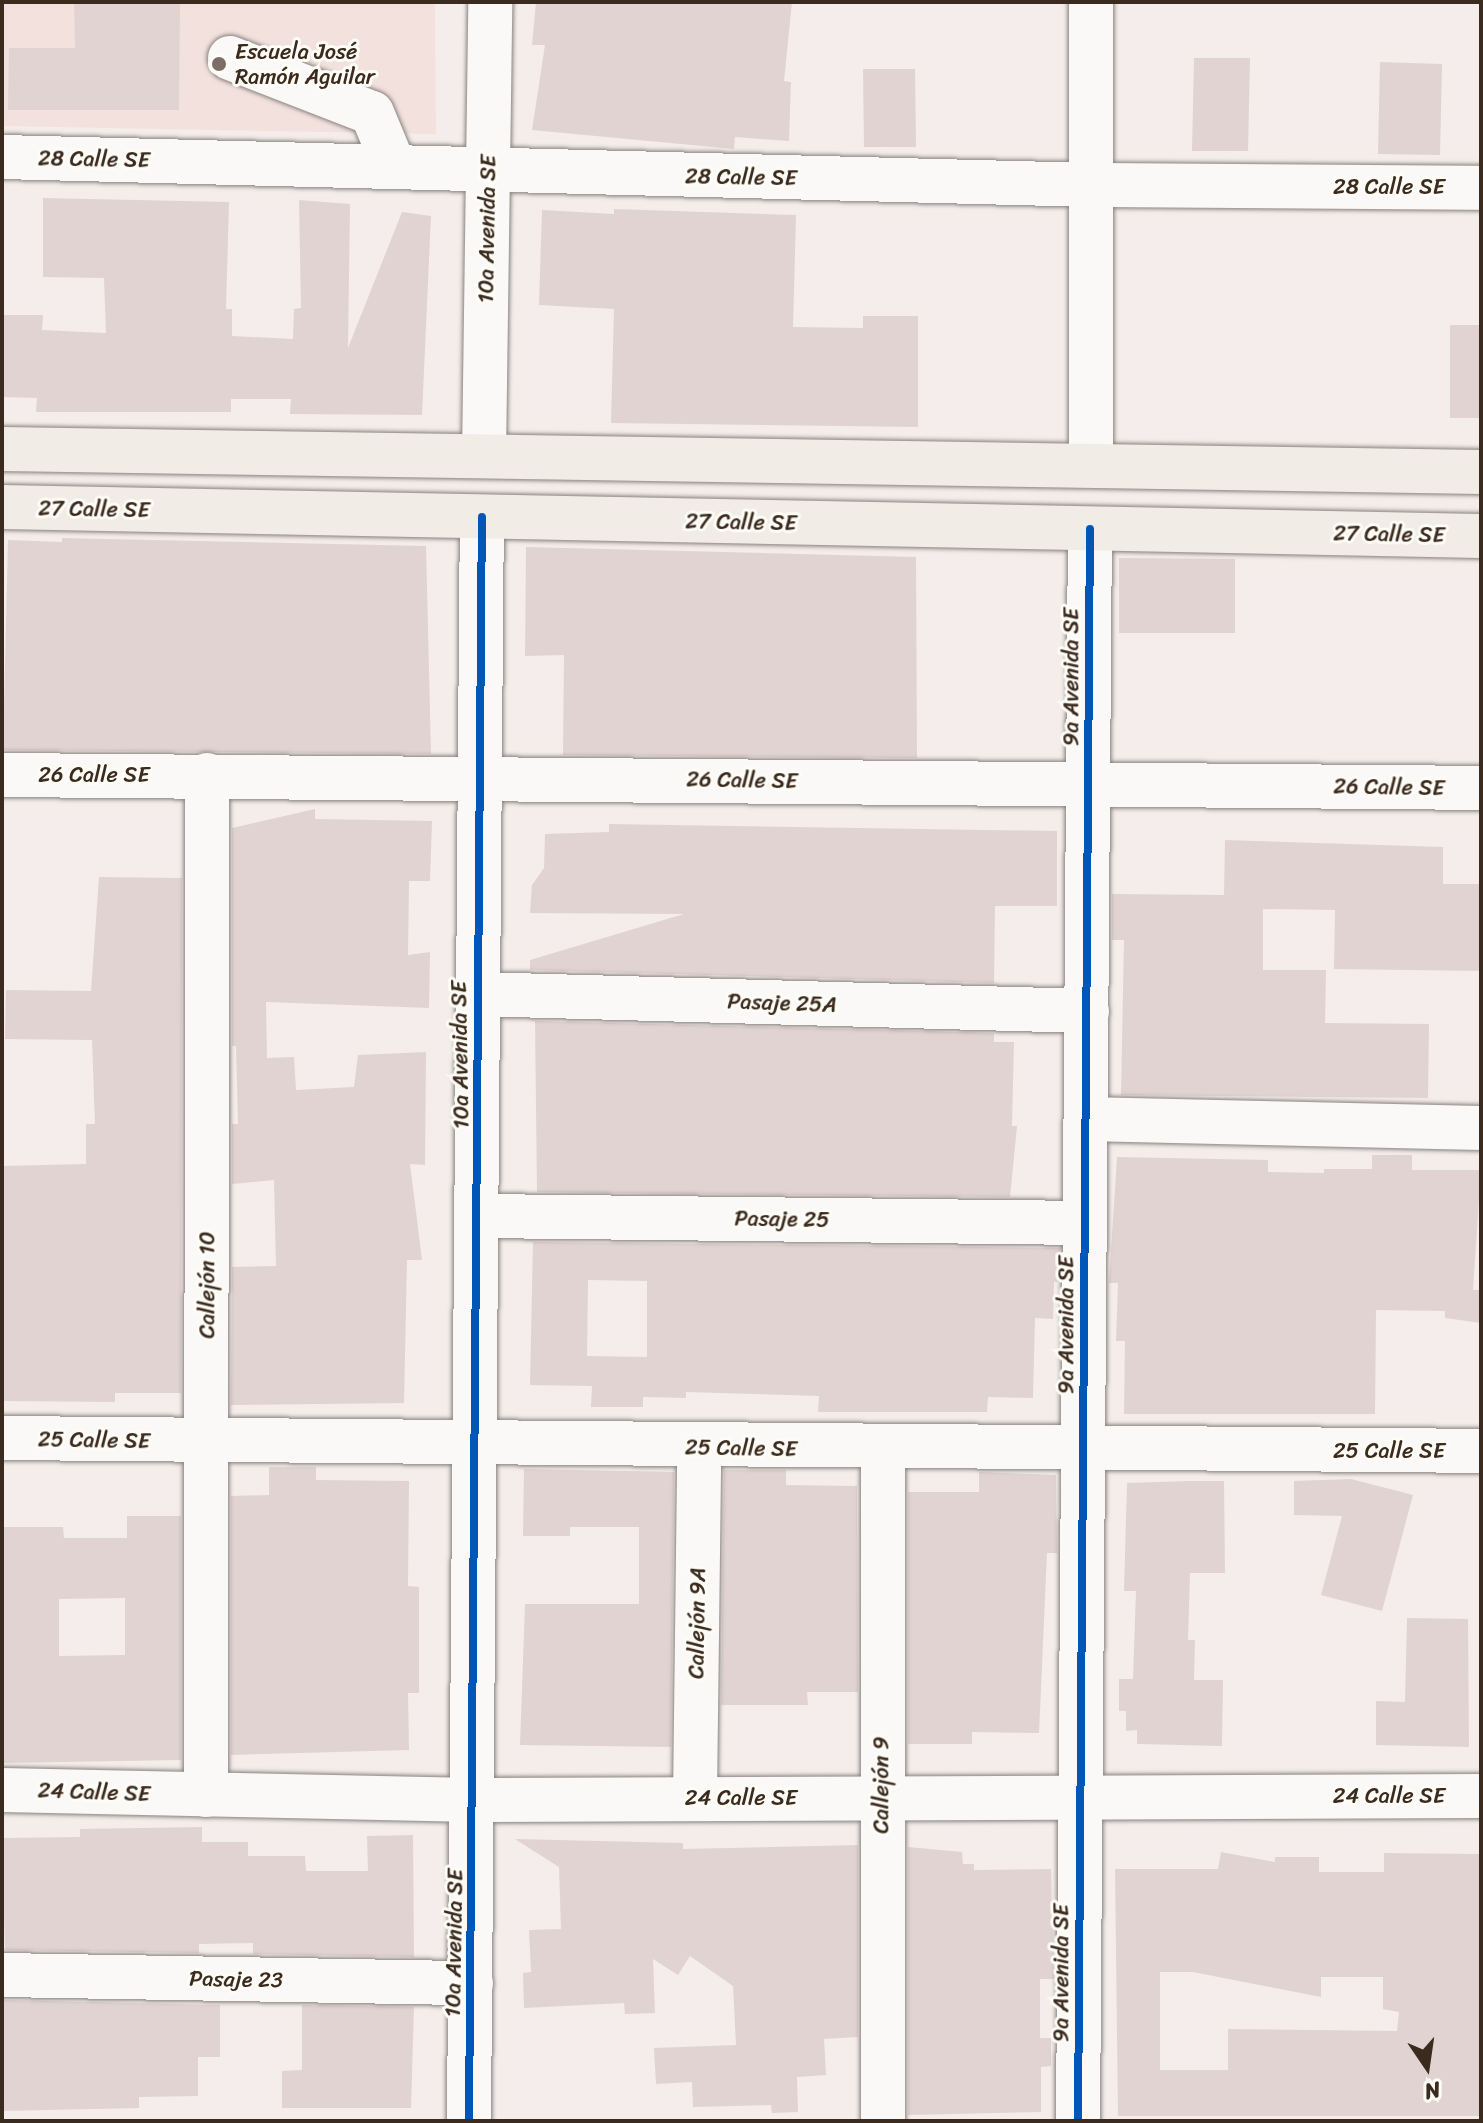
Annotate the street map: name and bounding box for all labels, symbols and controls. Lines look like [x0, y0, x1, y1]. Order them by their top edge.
place label: Escuela José Ramón Aguilar [235, 38, 375, 90]
marker: Escuela José Ramón Aguilar [210, 55, 228, 73]
street label: 28 Calle SE [38, 145, 150, 173]
street label: 10a Avenida SE [473, 155, 501, 303]
street label: 28 Calle SE [685, 163, 797, 191]
street label: 28 Calle SE [1333, 174, 1445, 200]
street label: 27 Calle SE [38, 495, 150, 523]
street label: 27 Calle SE [685, 508, 797, 536]
street label: 27 Calle SE [1333, 520, 1445, 548]
street label: 9a Avenida SE [1058, 608, 1084, 746]
street label: 26 Calle SE [38, 762, 150, 788]
street label: 26 Calle SE [686, 766, 798, 794]
street label: 26 Calle SE [1333, 773, 1445, 801]
street label: 10a Avenida SE [446, 981, 474, 1129]
street label: Pasaje 25A [727, 988, 837, 1018]
street label: Pasaje 25 [734, 1205, 830, 1233]
street label: Callejón 10 [194, 1231, 220, 1339]
street label: 9a Avenida SE [1053, 1256, 1079, 1394]
street label: 25 Calle SE [38, 1426, 150, 1454]
street label: 25 Calle SE [685, 1434, 797, 1462]
street label: 25 Calle SE [1333, 1438, 1445, 1464]
street label: Callejón 9A [683, 1567, 711, 1679]
street label: Callejón 9 [868, 1736, 894, 1834]
street label: 24 Calle SE [37, 1777, 151, 1807]
street label: 24 Calle SE [1333, 1783, 1445, 1809]
street label: 24 Calle SE [685, 1785, 797, 1811]
street label: 10a Avenida SE [440, 1869, 468, 2017]
street label: 9a Avenida SE [1048, 1904, 1074, 2042]
street label: Pasaje 23 [189, 1965, 283, 1993]
north arrow [1387, 2027, 1467, 2107]
text: N [1421, 2070, 1444, 2112]

